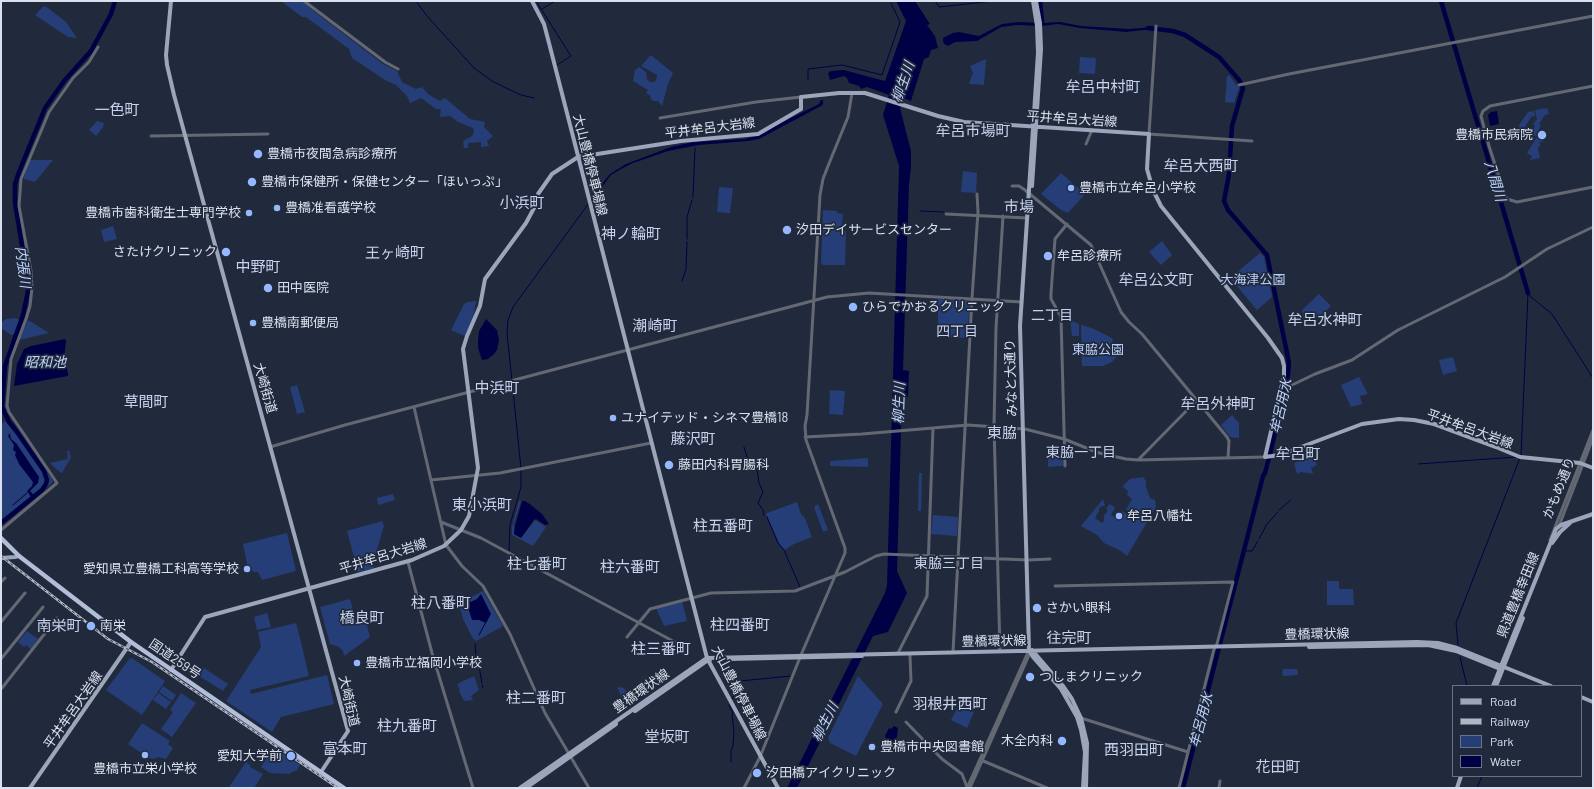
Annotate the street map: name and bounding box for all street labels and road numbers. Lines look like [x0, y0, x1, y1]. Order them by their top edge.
street label: 平井牟呂大岩線 [1026, 108, 1118, 130]
street label: 大山豊橋停車場線 [570, 113, 610, 217]
street label: 平井牟呂大岩線 [664, 115, 756, 141]
street label: みなと大通り [1002, 339, 1020, 417]
street label: 大崎街道 [250, 361, 280, 415]
street label: 平井牟呂大岩線 [1425, 406, 1515, 452]
street label: かもめ通り [1540, 455, 1578, 521]
street label: 平井牟呂大岩線 [337, 535, 429, 577]
street label: 県道豊橋幸田線 [1494, 550, 1542, 640]
street label: 豊橋環状線 [1284, 626, 1350, 642]
street label: 豊橋環状線 [961, 633, 1027, 649]
street label: 国道259号 [146, 636, 204, 682]
street label: 大山豊橋停車場線 [708, 643, 770, 743]
street label: 豊橋環状線 [610, 666, 672, 716]
street label: 平井牟呂大岩線 [41, 668, 105, 752]
street label: 大崎街道 [336, 674, 362, 728]

